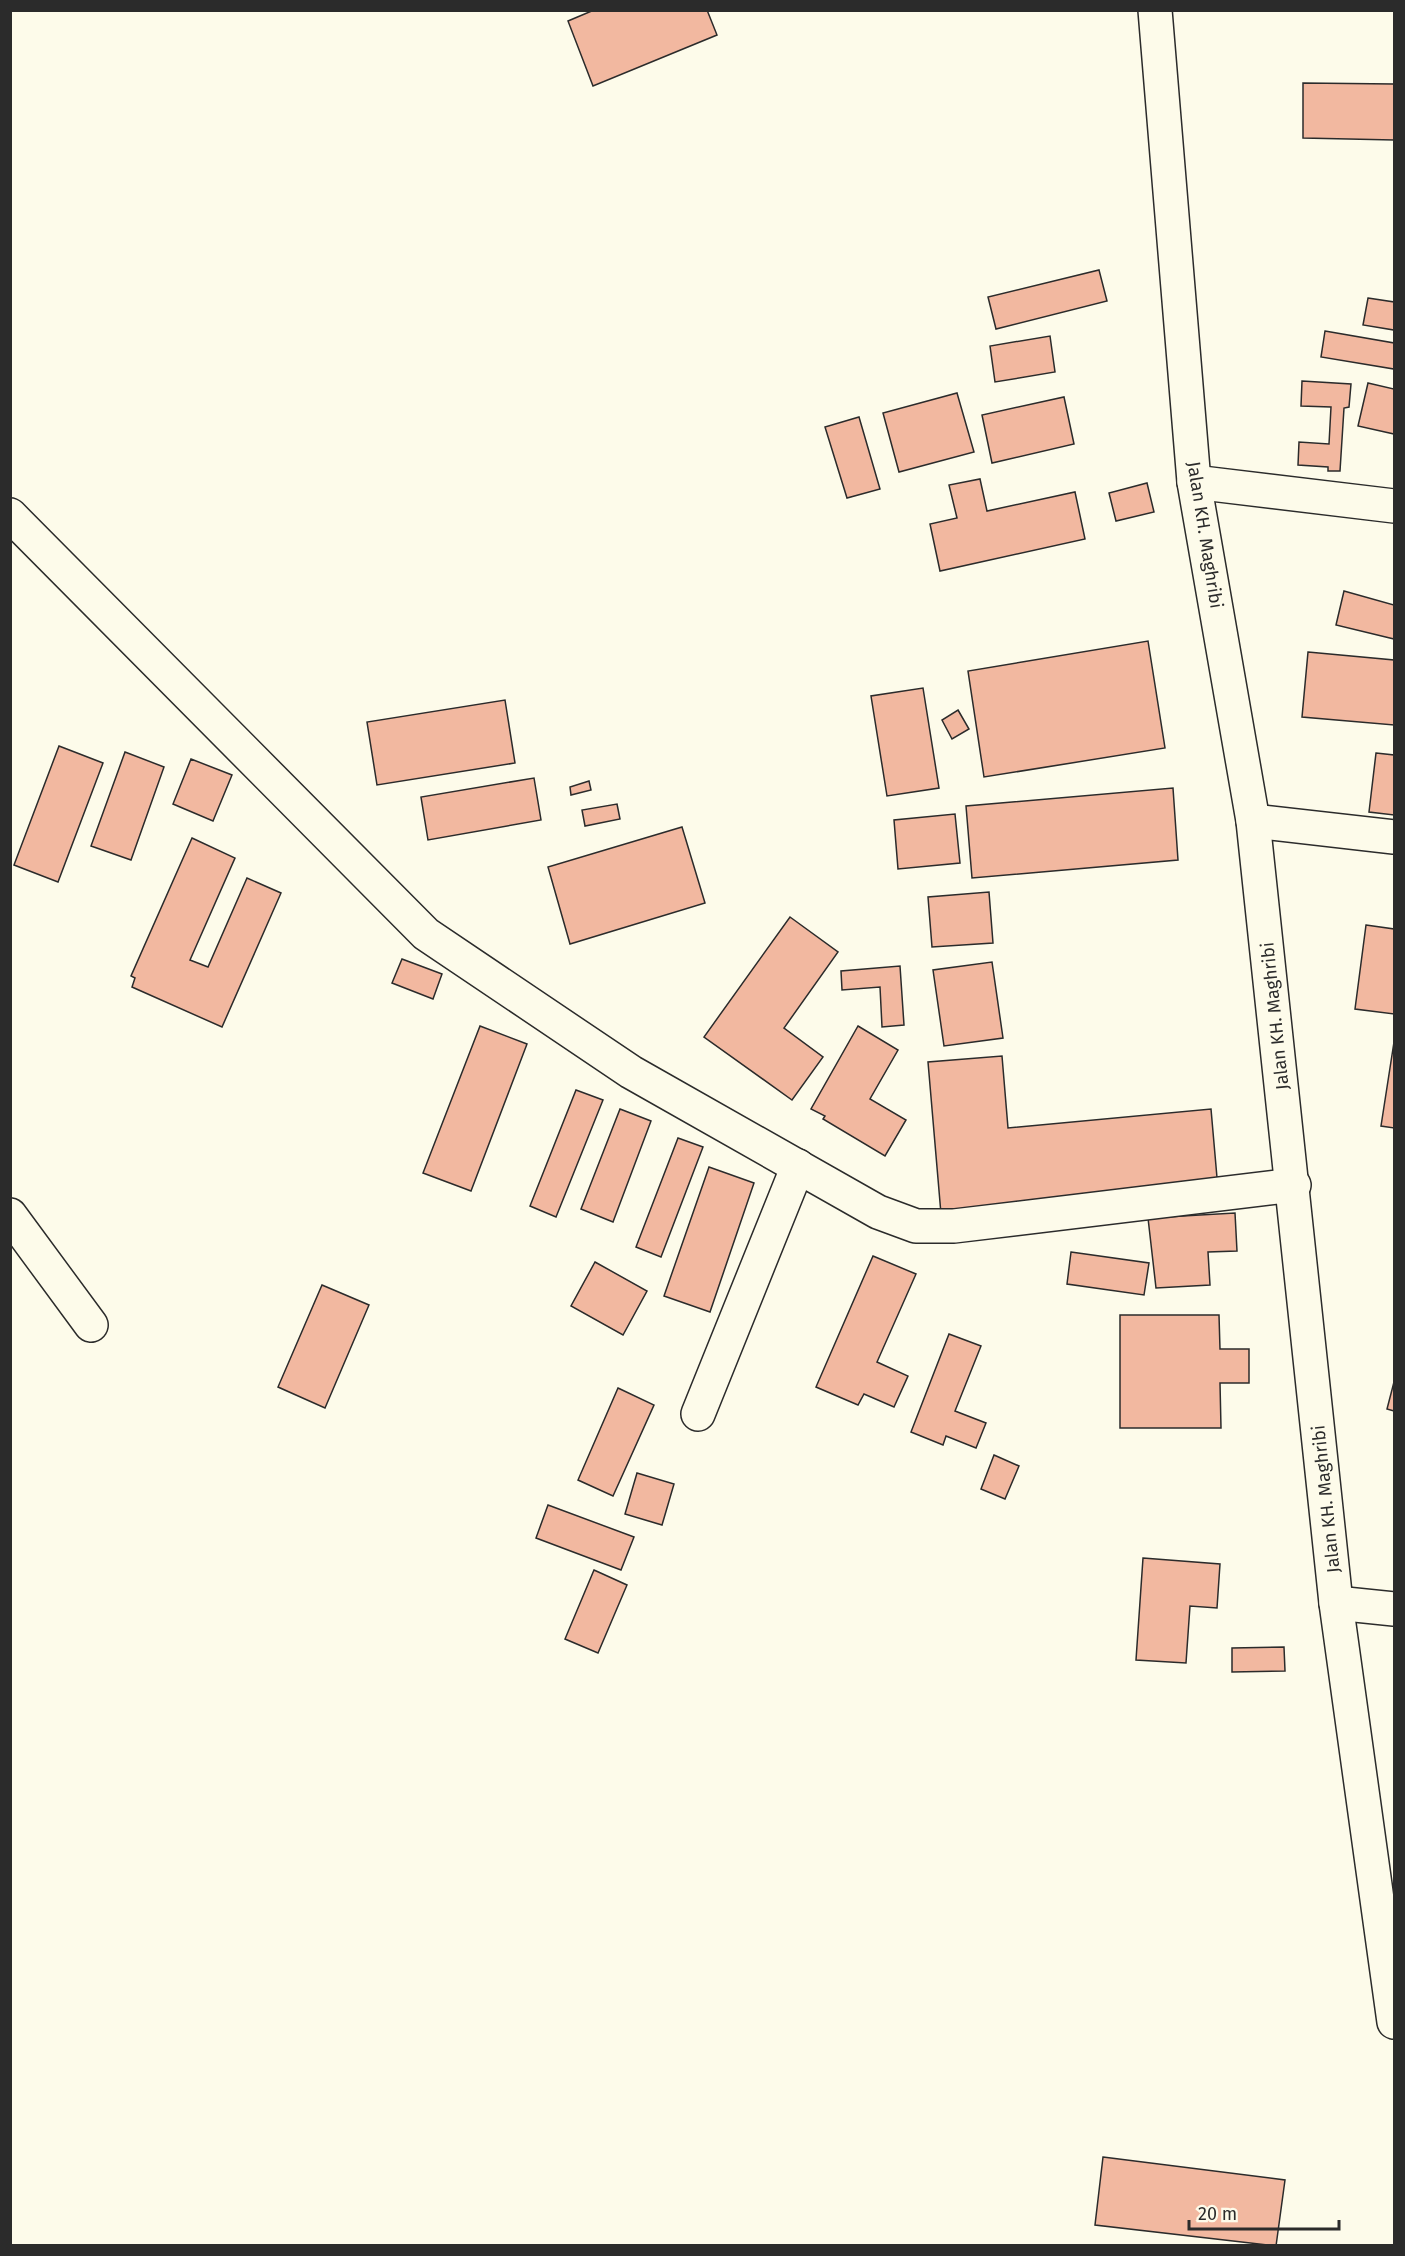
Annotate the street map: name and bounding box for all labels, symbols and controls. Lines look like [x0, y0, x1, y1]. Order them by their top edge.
street label: Jalan KH. Maghribi [1183, 460, 1227, 610]
street label: Jalan KH. Maghribi [1256, 941, 1294, 1091]
street label: Jalan KH. Maghribi [1307, 1424, 1345, 1574]
scale bar [1189, 2193, 1339, 2231]
text: 20 m [1198, 2203, 1237, 2225]

